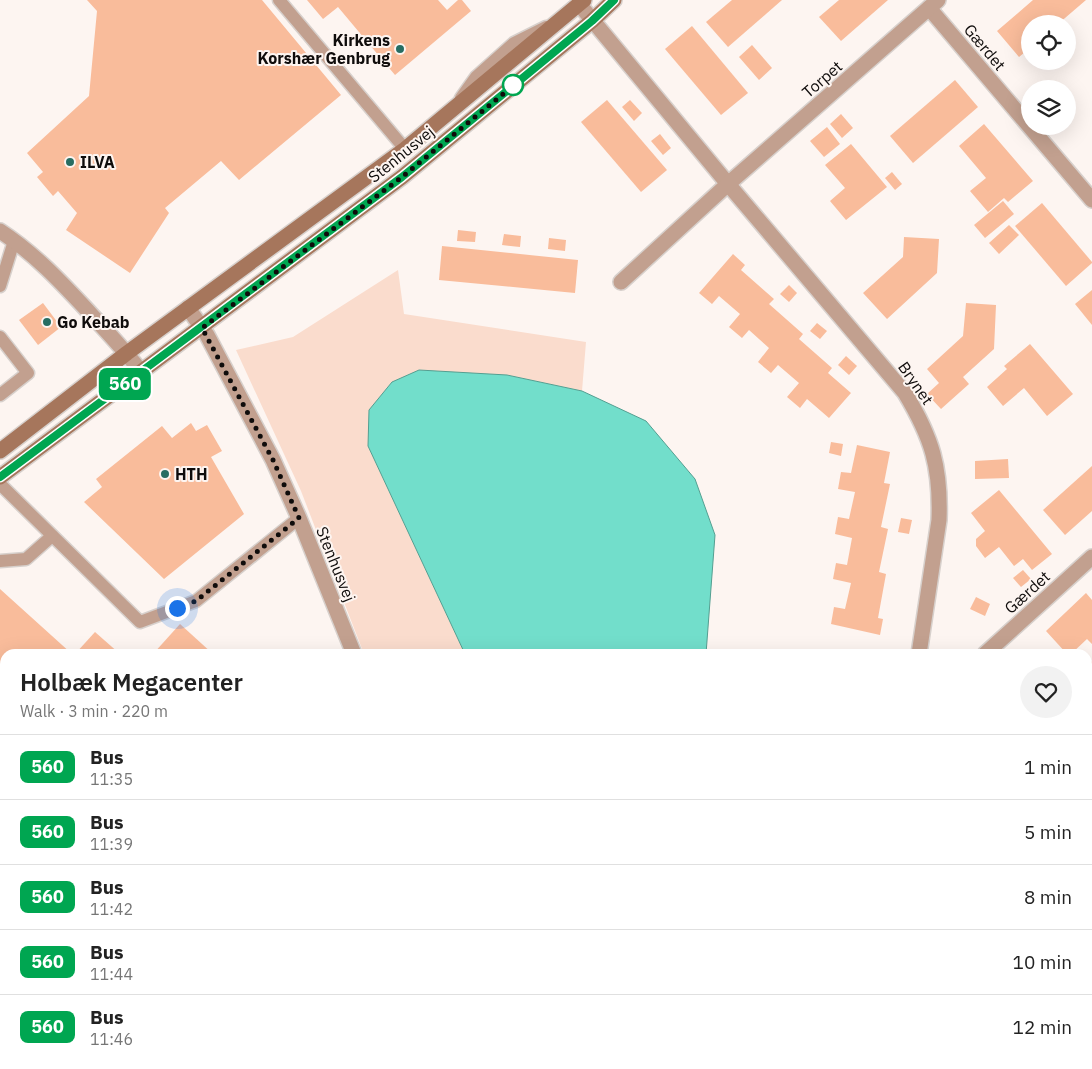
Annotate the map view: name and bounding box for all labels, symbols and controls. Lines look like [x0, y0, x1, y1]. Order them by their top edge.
map controls [1021, 15, 1076, 135]
button: locate [1021, 15, 1076, 70]
street label: Gærdet [960, 20, 1010, 74]
place label: Kirkens Korshær Genbrug [258, 30, 390, 68]
marker: Kirkens Korshær Genbrug [394, 43, 406, 55]
street label: Torpet [798, 56, 846, 102]
unlabelled marker [502, 74, 524, 96]
button: layers [1021, 80, 1076, 135]
street label: Stenhusvej [364, 121, 438, 187]
place label: ILVA [80, 152, 115, 172]
marker: ILVA [64, 156, 76, 168]
place label: Go Kebab [57, 312, 130, 332]
marker: Go Kebab [41, 316, 53, 328]
street label: Brynet [894, 358, 938, 408]
line badge: 560 [96, 368, 154, 400]
text: 560 [109, 372, 141, 395]
place label: HTH [175, 464, 208, 484]
marker: HTH [159, 468, 171, 480]
street label: Stenhusvej [312, 524, 360, 604]
street label: Gærdet [1000, 566, 1054, 618]
your location [165, 596, 190, 621]
text: Holbæk Megacenter [20, 666, 243, 698]
button: heart [1020, 666, 1072, 718]
text: Walk · 3 min · 220 m [20, 701, 168, 721]
text: Bus [90, 745, 124, 769]
text: 560 [31, 755, 64, 778]
text: 1 min [1024, 755, 1072, 779]
text: 11:35 [90, 769, 133, 789]
text: Bus [90, 810, 124, 834]
text: 560 [31, 820, 64, 843]
text: 5 min [1024, 820, 1072, 844]
text: 11:39 [90, 834, 133, 854]
text: Bus [90, 875, 124, 899]
text: 560 [31, 885, 64, 908]
text: 8 min [1024, 885, 1072, 909]
text: 11:42 [90, 899, 133, 919]
text: Bus [90, 940, 124, 964]
text: 560 [31, 950, 64, 973]
text: 10 min [1013, 950, 1072, 974]
text: 11:44 [90, 964, 133, 984]
text: Bus [90, 1005, 124, 1029]
text: 560 [31, 1015, 64, 1038]
text: 12 min [1013, 1015, 1072, 1039]
text: 11:46 [90, 1029, 133, 1049]

